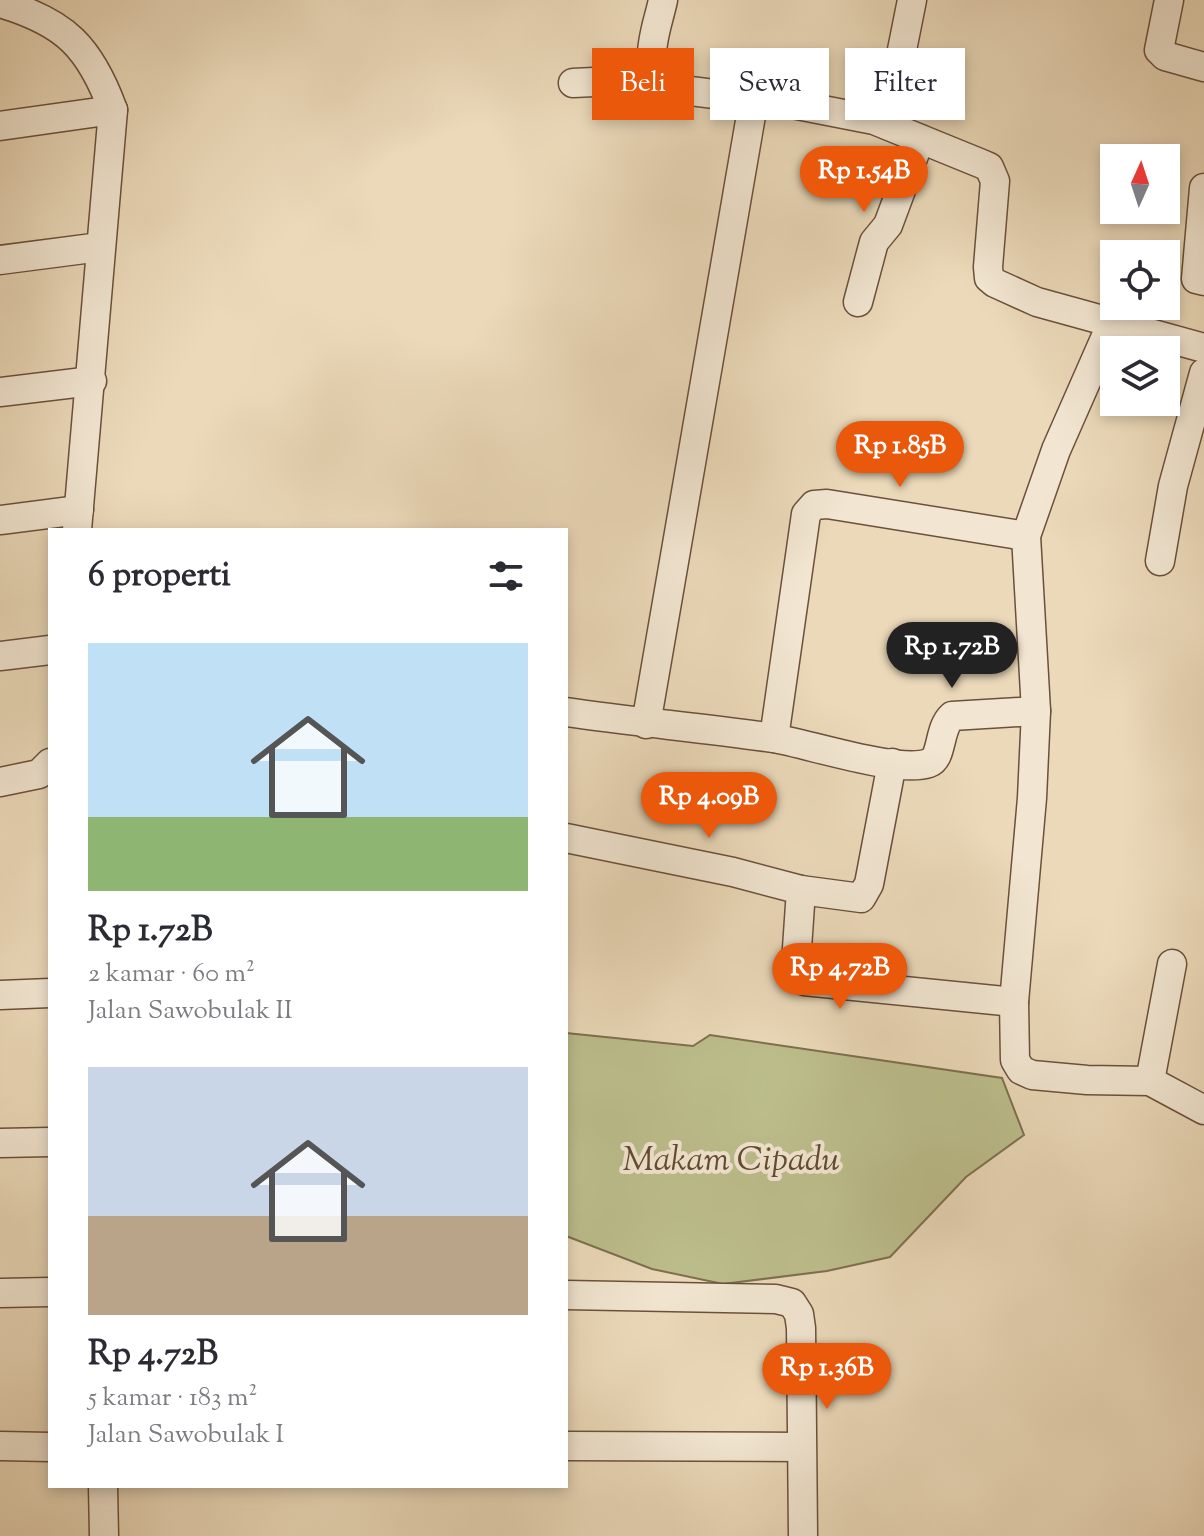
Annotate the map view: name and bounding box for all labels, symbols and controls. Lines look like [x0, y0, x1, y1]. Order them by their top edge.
chip: Beli [592, 48, 694, 120]
chip: Sewa [710, 48, 829, 120]
chip: Filter [845, 48, 965, 120]
north arrow [1100, 144, 1180, 224]
map controls [1100, 144, 1180, 416]
pin: Rp 1.54B [781, 146, 947, 214]
text: Rp 1.54B [818, 153, 910, 190]
button: locate [1100, 240, 1180, 320]
button: layers [1100, 336, 1180, 416]
pin: Rp 1.85B [817, 421, 983, 489]
text: Rp 1.85B [854, 428, 946, 465]
text: 6 properti [88, 552, 231, 601]
icon: filters [484, 554, 528, 598]
pin: Rp 1.72B [869, 622, 1035, 690]
text: Rp 1.72B [904, 629, 1000, 666]
icon: home [236, 695, 380, 839]
pin: Rp 4.09B [626, 772, 792, 840]
text: Rp 4.09B [659, 779, 759, 816]
text: Rp 1.72B [88, 907, 212, 956]
pin: Rp 4.72B [757, 943, 923, 1011]
text: Rp 4.72B [790, 950, 890, 987]
text: 2 kamar · 60 m² [88, 956, 255, 993]
text: Jalan Sawobulak II [88, 993, 293, 1030]
icon: home [236, 1119, 380, 1263]
park label: Makam Cipadu [622, 1137, 840, 1186]
text: Rp 4.72B [88, 1331, 218, 1380]
pin: Rp 1.36B [744, 1343, 910, 1411]
text: Rp 1.36B [780, 1350, 874, 1387]
text: 5 kamar · 183 m² [88, 1380, 257, 1417]
text: Jalan Sawobulak I [88, 1417, 284, 1454]

